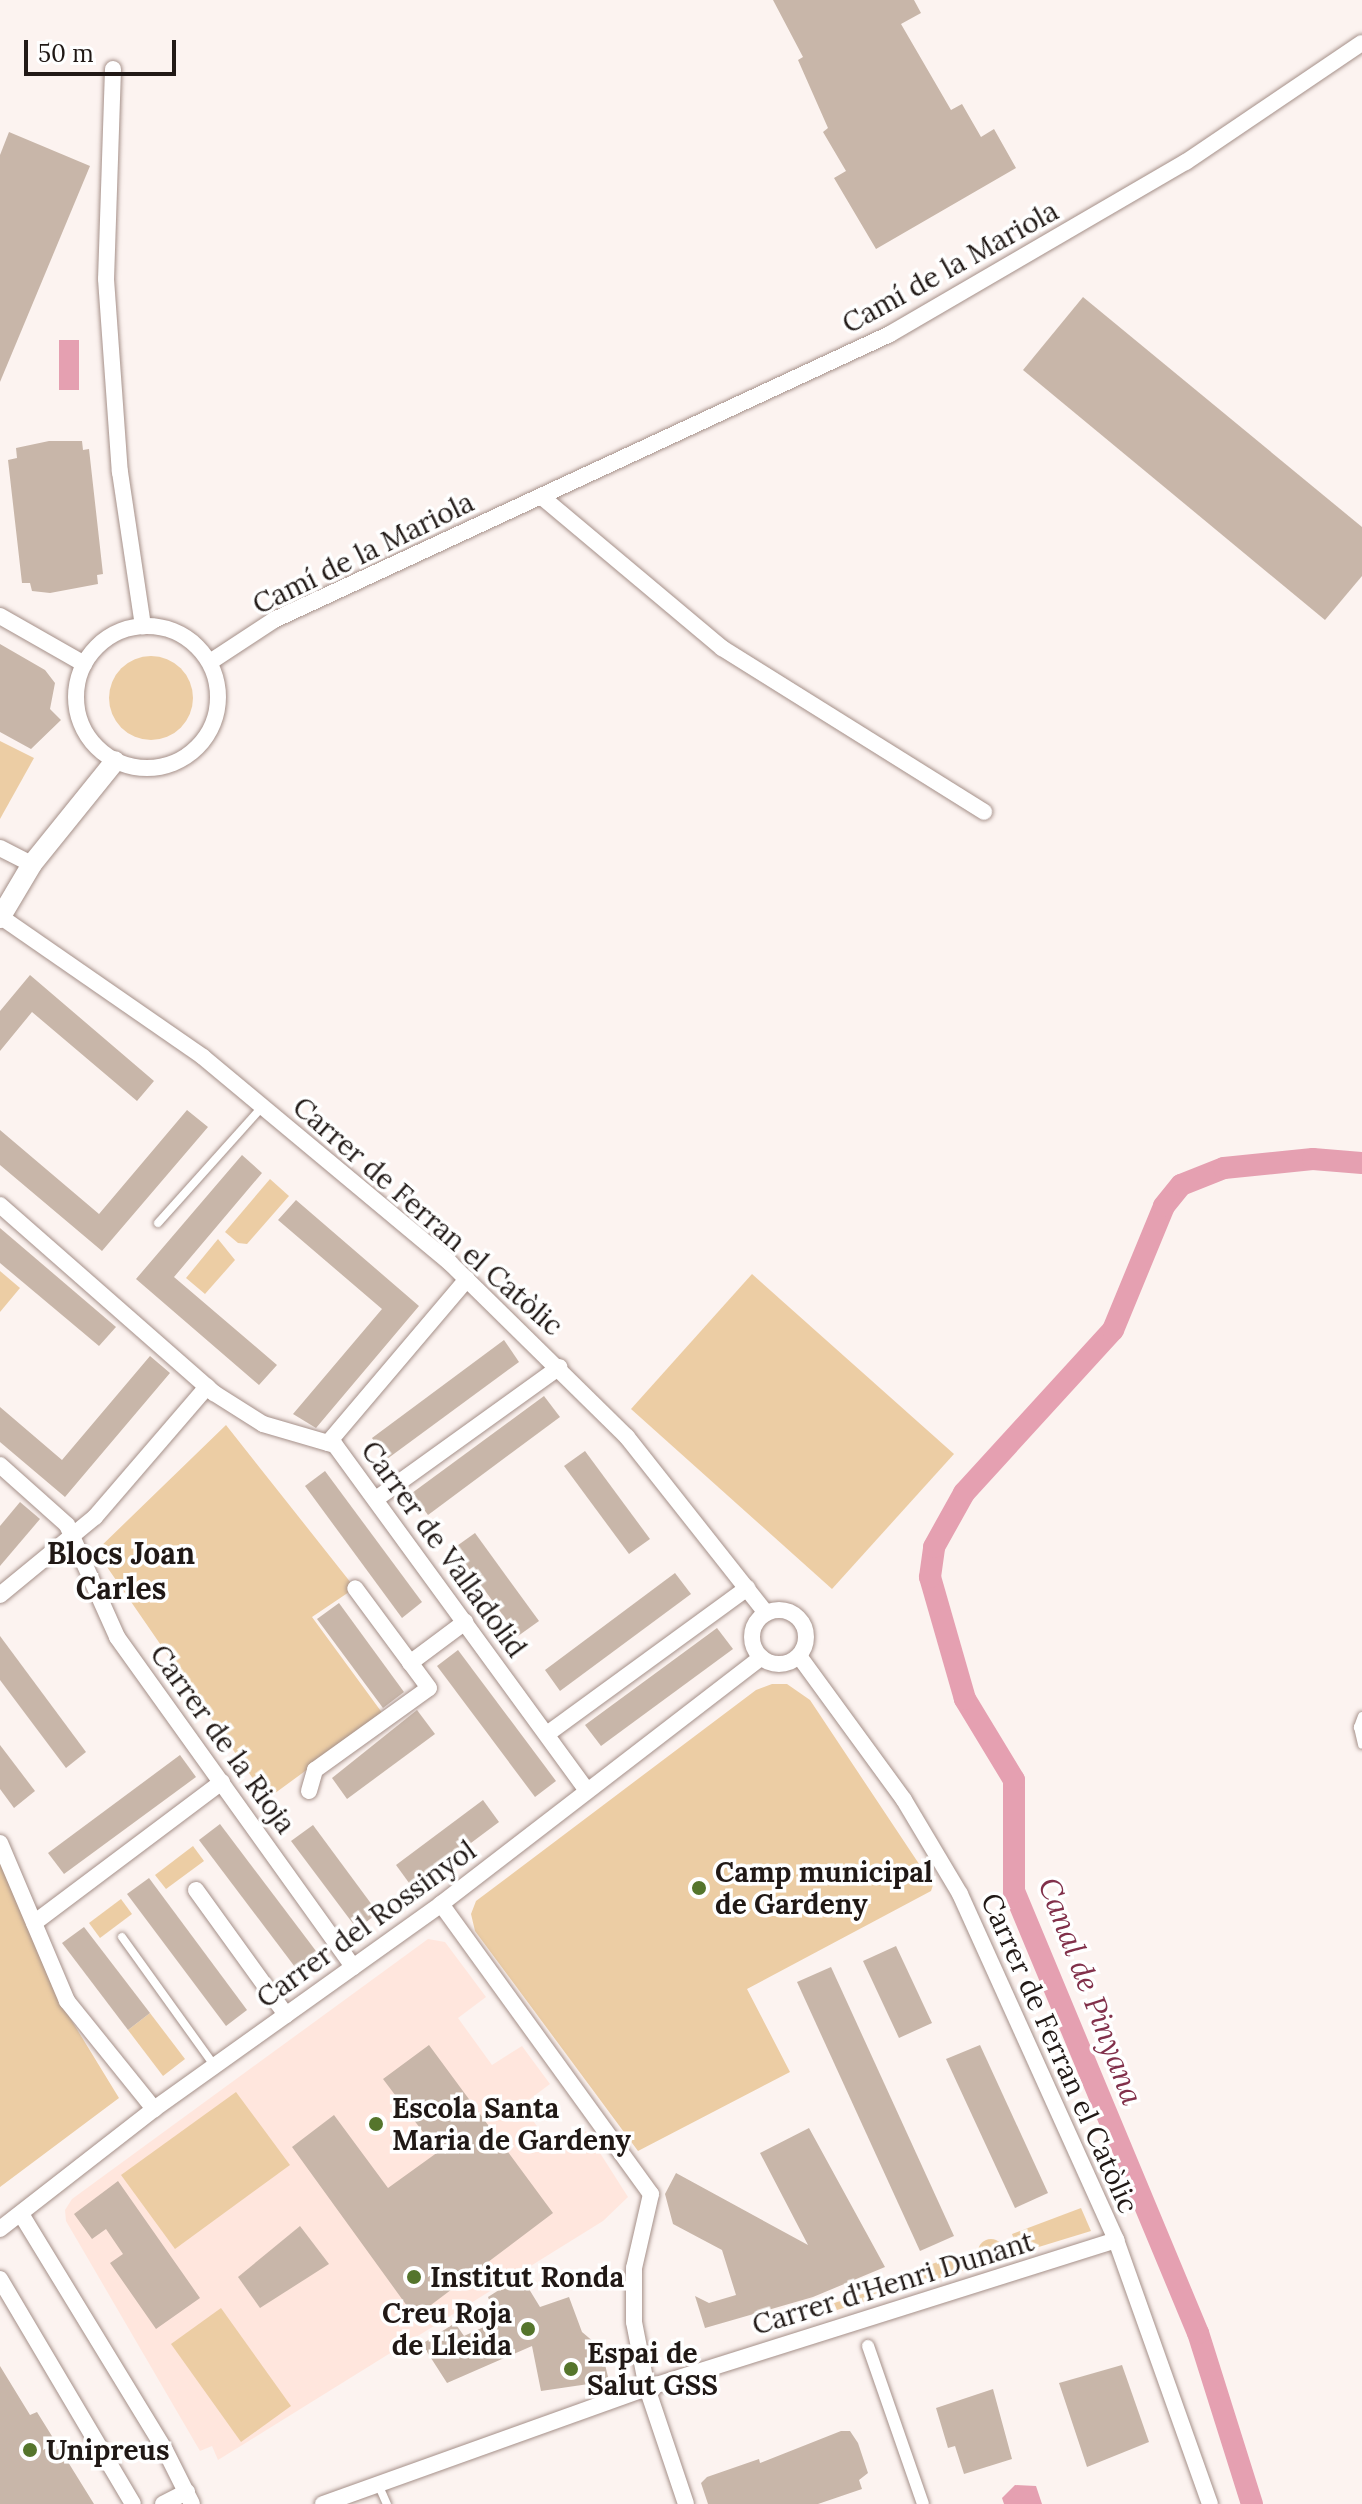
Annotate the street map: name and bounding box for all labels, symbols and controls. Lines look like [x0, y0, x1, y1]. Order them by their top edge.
scale bar [28, 24, 180, 74]
text: 50 m [38, 38, 94, 69]
street label: Camí de la Mariola [836, 194, 1064, 340]
street label: Camí de la Mariola [247, 485, 479, 621]
street label: Carrer de Ferran el Catòlic [286, 1090, 570, 1342]
street label: Carrer de Valladolid [354, 1434, 534, 1664]
district label: Blocs Joan Carles [47, 1535, 195, 1606]
street label: Carrer de la Rioja [143, 1638, 303, 1840]
street label: Carrer del Rossinyol [250, 1833, 482, 2015]
place label: Camp municipal de Gardeny [715, 1855, 933, 1921]
water label: Canal de Pinyana [1031, 1873, 1151, 2109]
marker: Camp municipal de Gardeny [690, 1879, 708, 1897]
street label: Carrer de Ferran el Catòlic [974, 1888, 1146, 2218]
place label: Escola Santa Maria de Gardeny [392, 2091, 631, 2157]
marker: Escola Santa Maria de Gardeny [367, 2115, 385, 2133]
street label: Carrer d'Henri Dunant [748, 2224, 1038, 2342]
place label: Institut Ronda [430, 2260, 624, 2294]
marker: Institut Ronda [405, 2268, 423, 2286]
place label: Creu Roja de Lleida [382, 2296, 512, 2362]
marker: Creu Roja de Lleida [519, 2320, 537, 2338]
place label: Espai de Salut GSS [587, 2336, 718, 2402]
marker: Espai de Salut GSS [562, 2360, 580, 2378]
place label: Unipreus [46, 2433, 170, 2467]
marker: Unipreus [21, 2441, 39, 2459]

